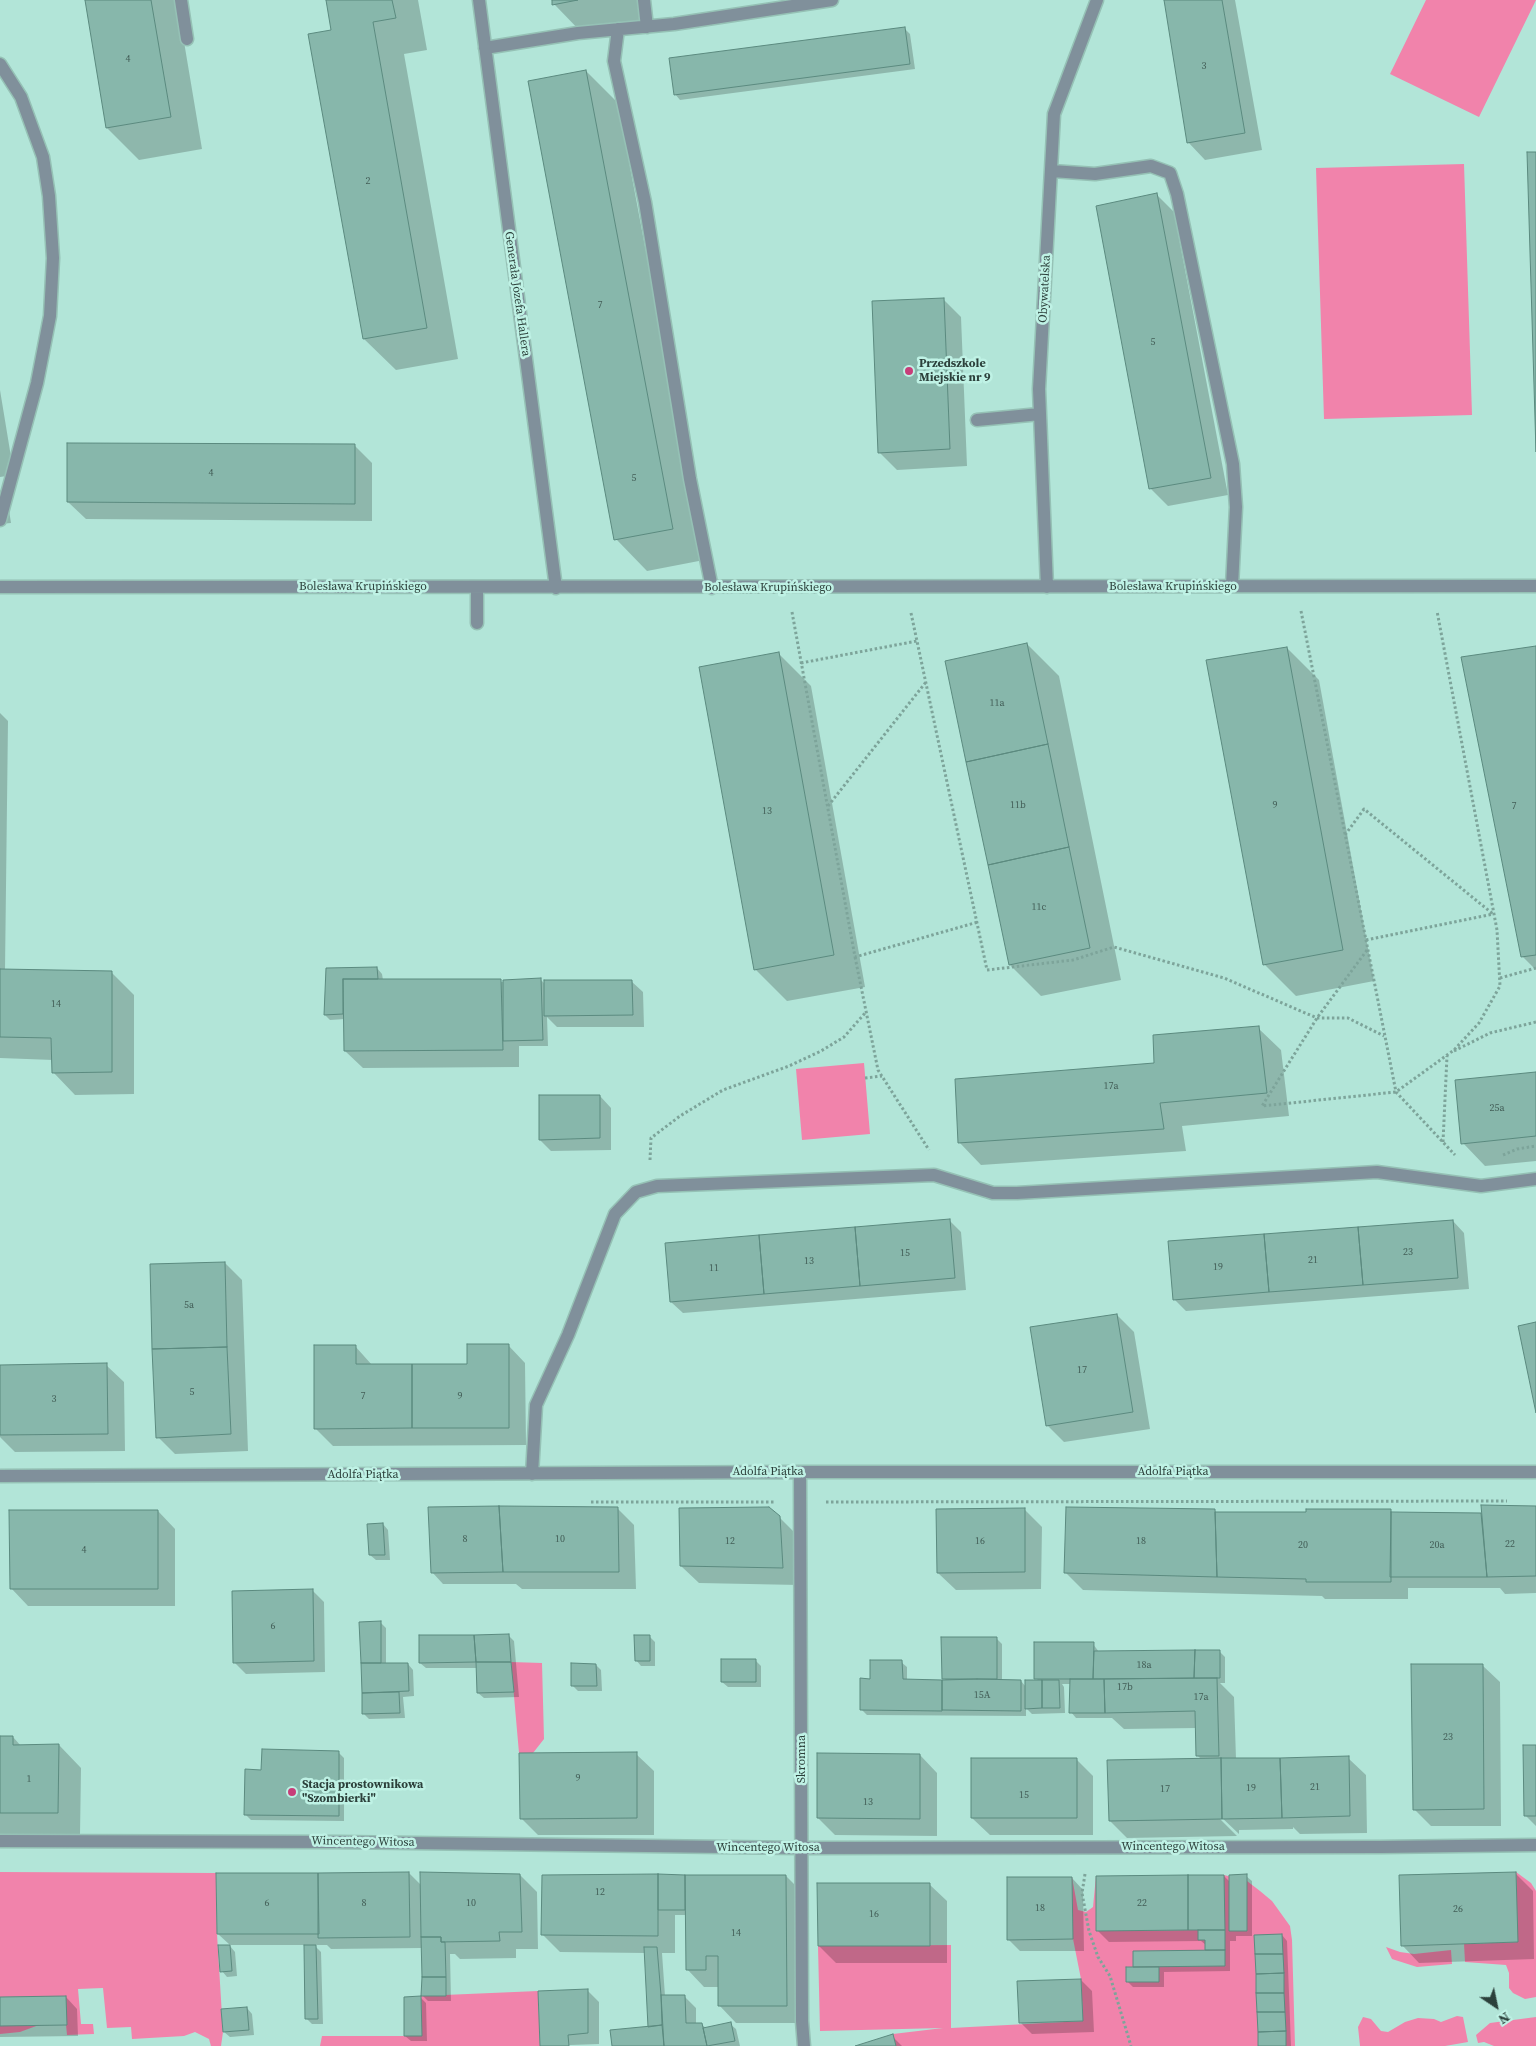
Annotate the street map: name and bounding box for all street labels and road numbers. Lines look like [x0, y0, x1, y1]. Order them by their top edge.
street label: Generała Józefa Hallera [501, 231, 533, 357]
street label: Obywatelska [1036, 255, 1054, 323]
street label: Bolesława Krupińskiego [299, 580, 427, 594]
street label: Bolesława Krupińskiego [1109, 580, 1237, 594]
street label: Bolesława Krupińskiego [704, 581, 832, 595]
street label: Adolfa Piątka [732, 1465, 804, 1479]
street label: Adolfa Piątka [1137, 1465, 1209, 1479]
street label: Adolfa Piątka [327, 1468, 399, 1482]
street label: Skromna [795, 1735, 809, 1783]
street label: Wincentego Witosa [311, 1834, 415, 1850]
street label: Wincentego Witosa [1121, 1840, 1225, 1854]
street label: Wincentego Witosa [716, 1841, 820, 1855]

